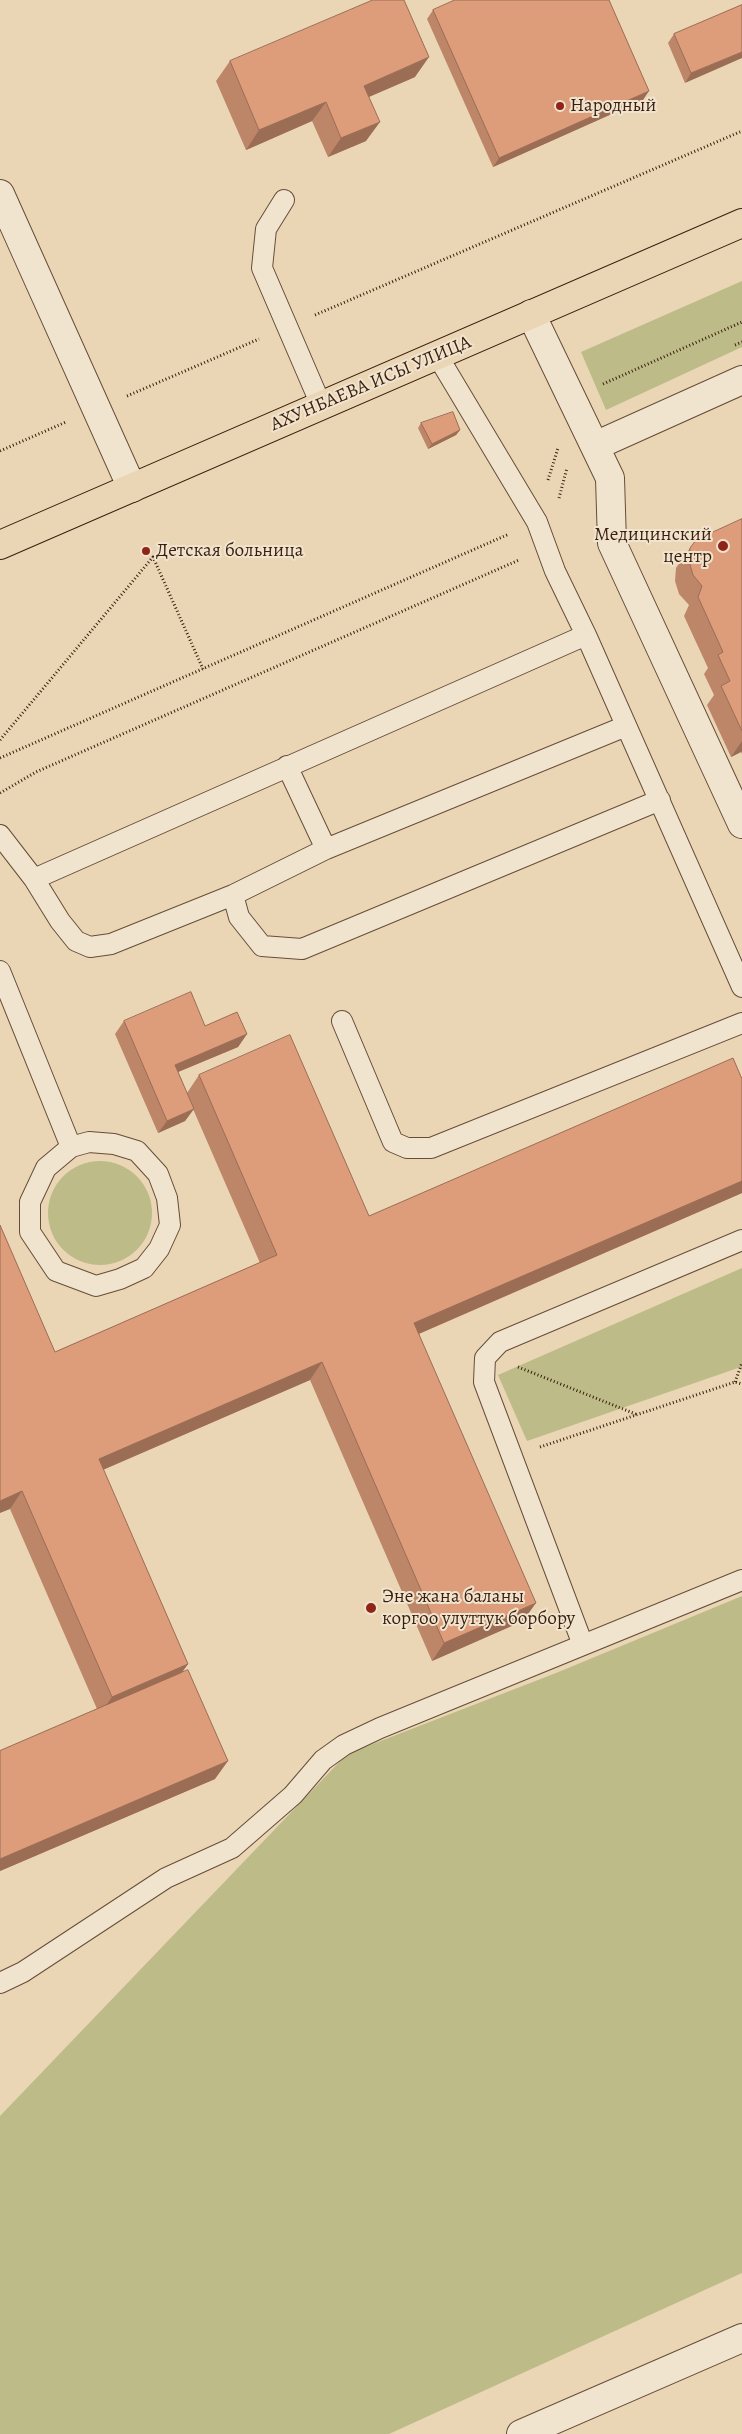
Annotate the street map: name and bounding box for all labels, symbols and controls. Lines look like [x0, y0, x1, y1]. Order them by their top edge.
place label: Народный [570, 95, 657, 117]
marker: Народный [554, 100, 566, 112]
street label: АХУНБАЕВА ИСЫ УЛИЦА [267, 331, 475, 437]
place label: Медицинский центр [594, 524, 712, 568]
marker: Медицинский центр [716, 539, 730, 553]
place label: Детская больница [156, 540, 303, 562]
marker: Детская больница [140, 545, 152, 557]
place label: Эне жана баланы коргоо улуттук борбору [382, 1586, 575, 1630]
marker: Эне жана баланы коргоо улуттук борбору [364, 1601, 378, 1615]

